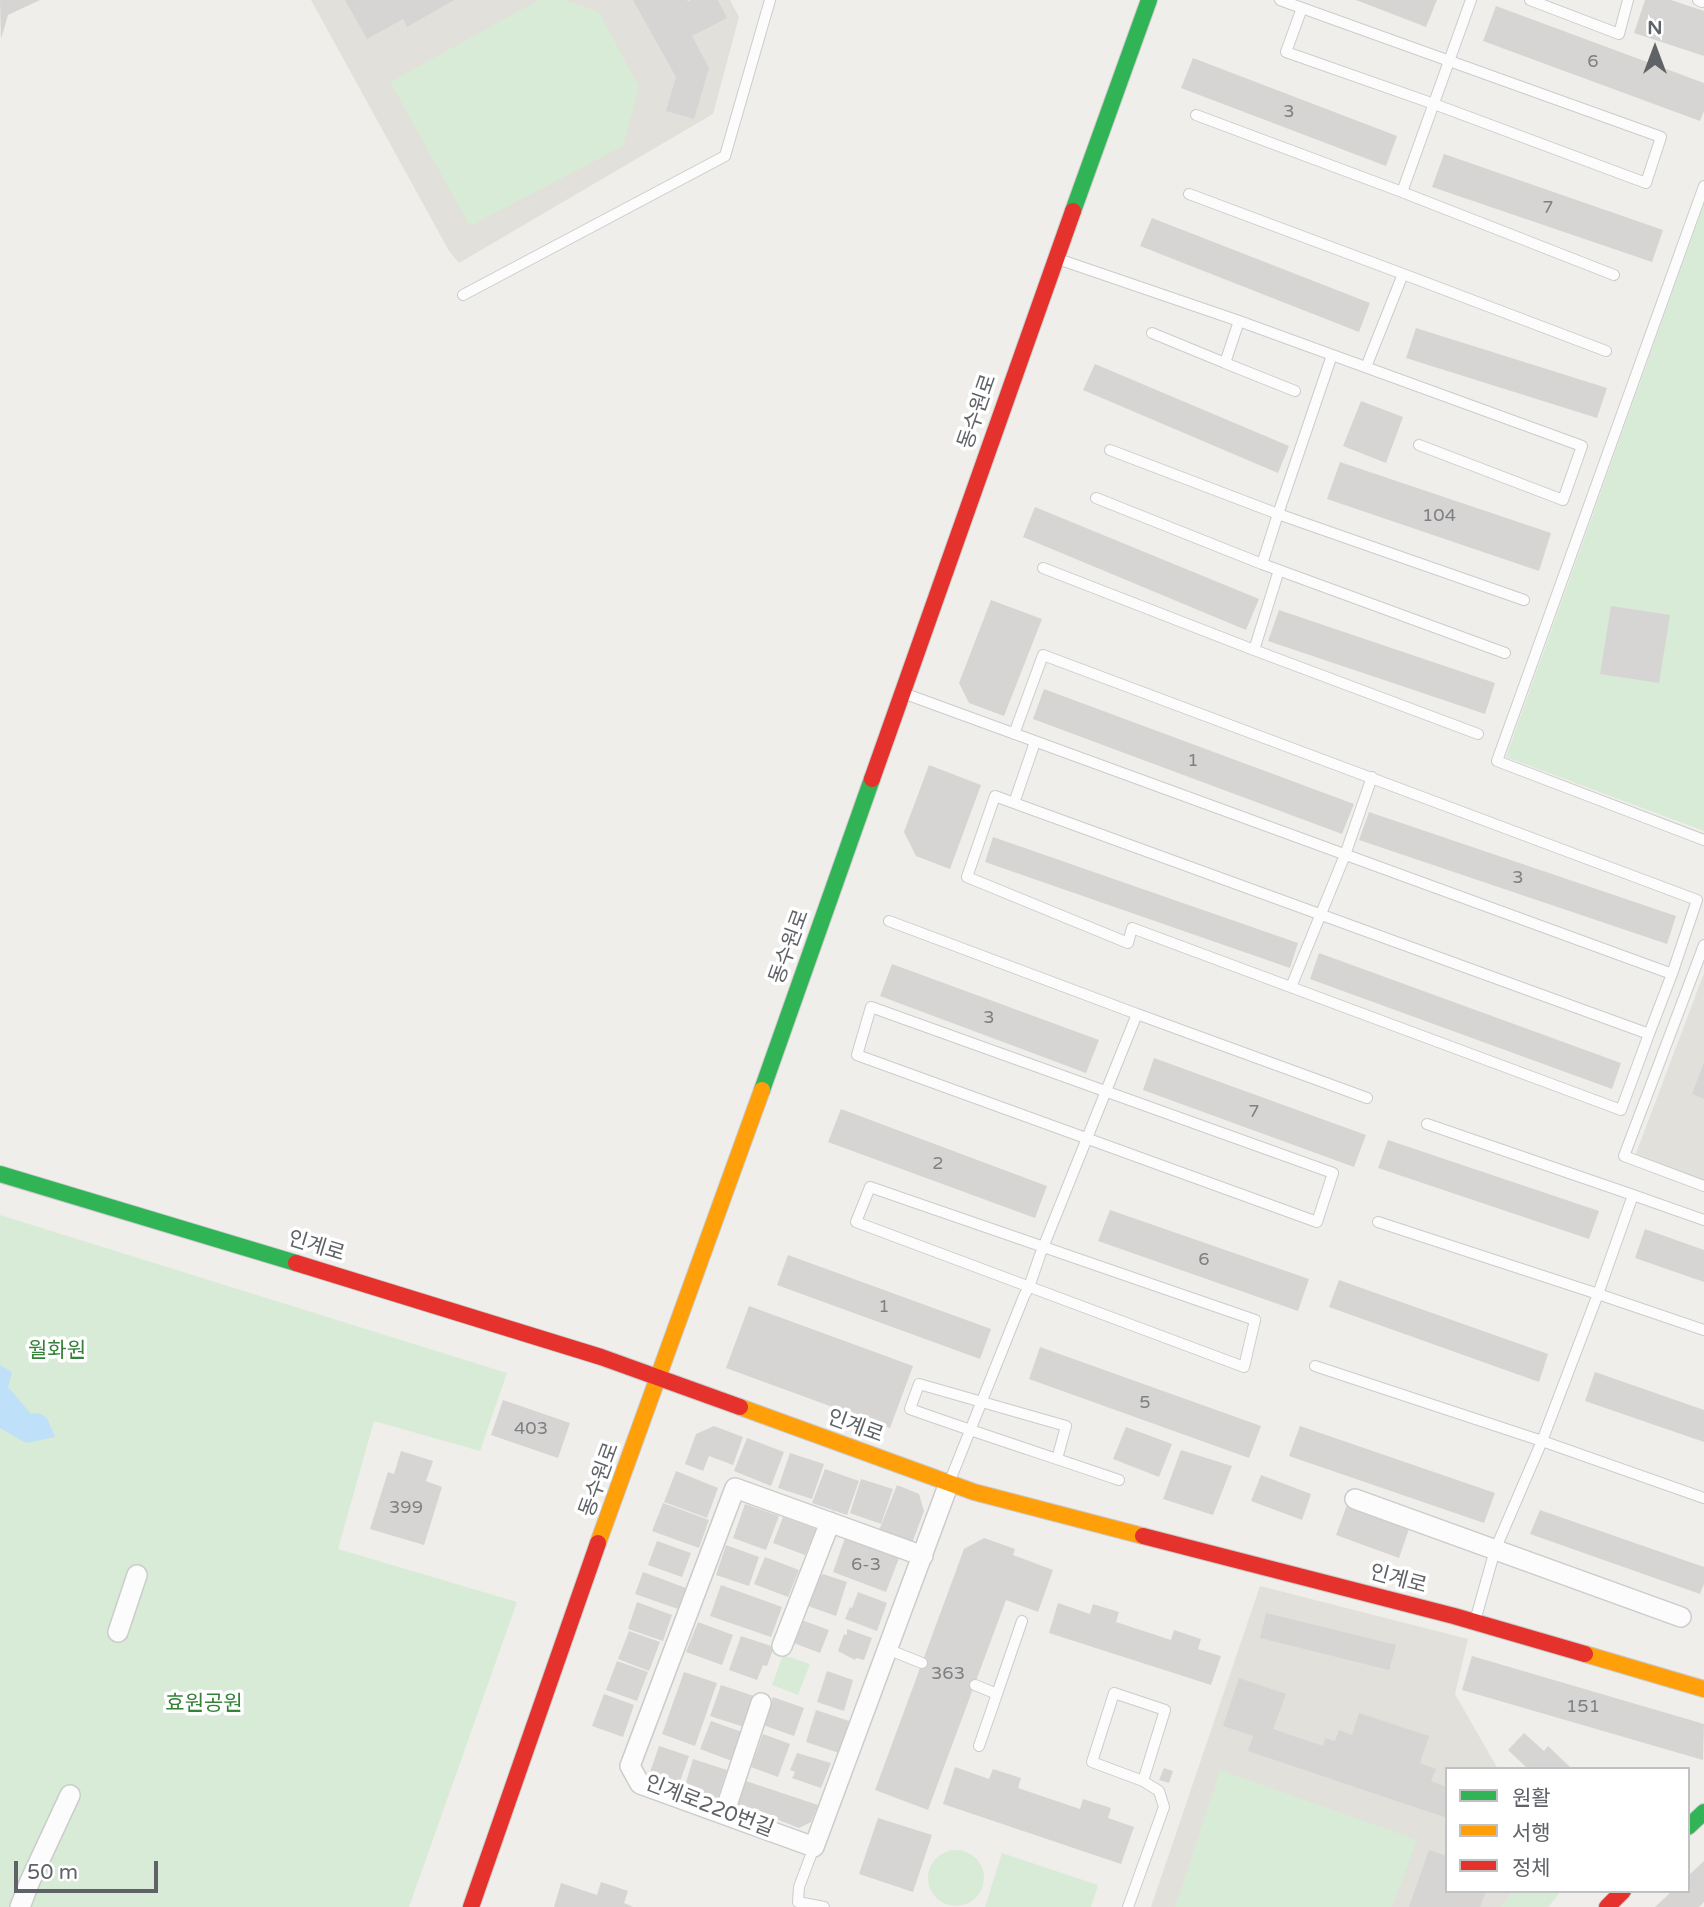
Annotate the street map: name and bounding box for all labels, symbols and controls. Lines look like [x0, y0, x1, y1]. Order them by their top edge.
north arrow [1620, 14, 1690, 84]
text: N [1647, 17, 1663, 39]
house number: 6 [1587, 51, 1599, 73]
house number: 3 [1283, 101, 1295, 123]
house number: 7 [1542, 197, 1554, 219]
street label: 동수원로 [954, 371, 1002, 453]
house number: 104 [1422, 505, 1456, 527]
house number: 1 [1187, 750, 1199, 772]
house number: 3 [1512, 867, 1524, 889]
street label: 동수원로 [765, 906, 815, 988]
house number: 3 [983, 1007, 995, 1029]
house number: 7 [1248, 1101, 1260, 1123]
house number: 2 [932, 1153, 944, 1175]
street label: 인계로 [285, 1226, 347, 1268]
house number: 6 [1198, 1249, 1210, 1271]
house number: 1 [878, 1296, 890, 1318]
park label: 월화원 [28, 1338, 86, 1364]
house number: 5 [1139, 1392, 1151, 1414]
street label: 인계로 [823, 1405, 887, 1449]
house number: 403 [514, 1418, 548, 1440]
street label: 동수원로 [575, 1439, 625, 1521]
house number: 399 [389, 1497, 423, 1519]
house number: 6-3 [851, 1554, 881, 1576]
street label: 인계로 [1367, 1560, 1429, 1600]
house number: 363 [931, 1663, 965, 1685]
park label: 효원공원 [165, 1691, 243, 1717]
house number: 151 [1566, 1696, 1600, 1718]
legend [1445, 1767, 1690, 1893]
street label: 인계로220번길 [641, 1771, 777, 1843]
text: 원활 [1512, 1786, 1551, 1811]
text: 서행 [1512, 1821, 1551, 1846]
scale bar [18, 1848, 161, 1892]
text: 정체 [1512, 1856, 1551, 1881]
text: 50 m [27, 1860, 78, 1885]

